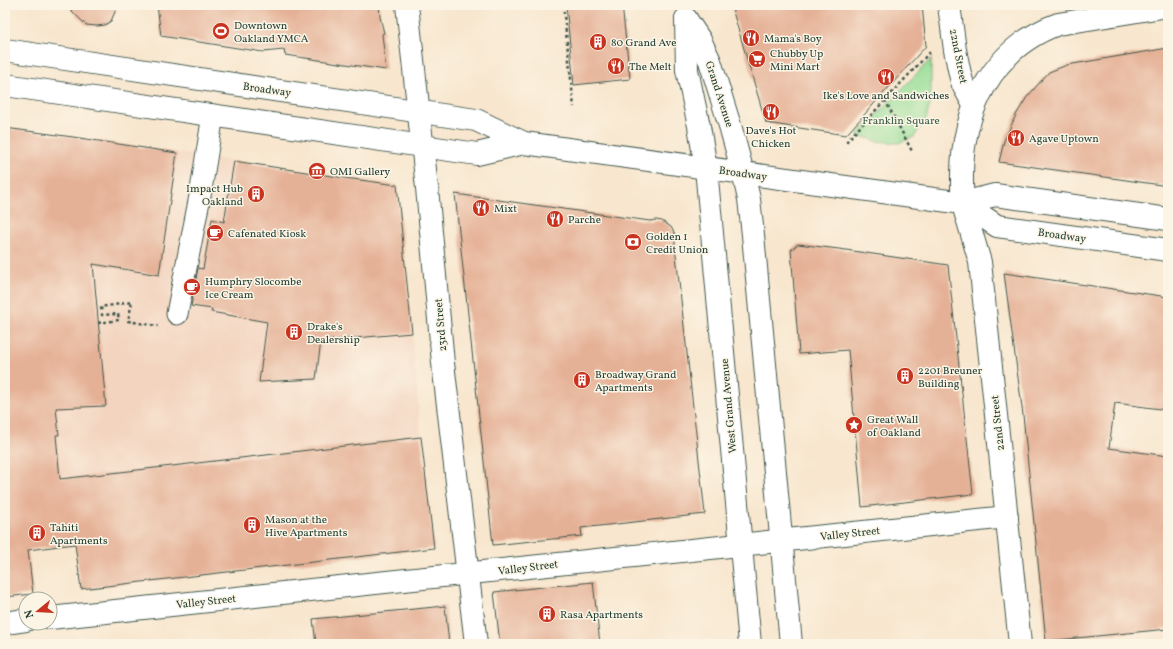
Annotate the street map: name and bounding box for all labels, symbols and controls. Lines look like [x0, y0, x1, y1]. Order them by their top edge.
place label: Downtown Oakland YMCA [234, 19, 309, 47]
sports icon: Downtown Oakland YMCA [211, 21, 231, 41]
restaurant icon: Mama's Boy [741, 28, 761, 48]
street label: 22nd Street [945, 28, 970, 85]
building icon: 80 Grand Ave [588, 32, 608, 52]
place label: Mama's Boy [764, 32, 822, 47]
place label: 80 Grand Ave [611, 36, 677, 51]
place label: Chubby Up Mini Mart [770, 47, 823, 75]
supermarket icon: Chubby Up Mini Mart [747, 49, 767, 69]
restaurant icon: The Melt [606, 56, 626, 76]
street label: Grand Avenue [701, 59, 736, 130]
place label: The Melt [629, 60, 672, 75]
restaurant icon: Ike's Love and Sandwiches [876, 67, 896, 87]
street label: Broadway [242, 80, 292, 101]
place label: Ike's Love and Sandwiches [823, 89, 950, 104]
restaurant icon: Dave's Hot Chicken [761, 102, 781, 122]
park label: Franklin Square [862, 114, 940, 129]
place label: Dave's Hot Chicken [746, 124, 797, 152]
restaurant icon: Agave Uptown [1006, 128, 1026, 148]
place label: Agave Uptown [1029, 132, 1099, 147]
museum icon: OMI Gallery [307, 161, 327, 181]
street label: Broadway [718, 164, 768, 185]
place label: OMI Gallery [330, 165, 390, 180]
place label: Impact Hub Oakland [186, 182, 243, 210]
building icon: Impact Hub Oakland [246, 184, 266, 204]
restaurant icon: Mixt [471, 198, 491, 218]
place label: Mixt [494, 202, 517, 217]
restaurant icon: Parche [545, 209, 565, 229]
place label: Parche [568, 213, 601, 228]
cafe icon: Cafenated Kiosk [205, 223, 225, 243]
street label: Broadway [1037, 226, 1087, 247]
place label: Cafenated Kiosk [228, 227, 306, 242]
place label: Golden 1 Credit Union [646, 230, 709, 258]
bank icon: Golden 1 Credit Union [623, 232, 643, 252]
place label: Humphry Slocombe Ice Cream [205, 275, 301, 303]
cafe icon: Humphry Slocombe Ice Cream [182, 277, 202, 297]
street label: 23rd Street [432, 298, 451, 352]
place label: Drake's Dealership [307, 320, 360, 348]
building icon: Drake's Dealership [284, 322, 304, 342]
street label: West Grand Avenue [718, 358, 741, 454]
place label: 2201 Breuner Building [918, 364, 982, 392]
building icon: 2201 Breuner Building [895, 366, 915, 386]
place label: Broadway Grand Apartments [595, 368, 676, 396]
building icon: Broadway Grand Apartments [572, 370, 592, 390]
street label: 22nd Street [988, 394, 1009, 451]
place label: Great Wall of Oakland [867, 413, 921, 441]
place icon: Great Wall of Oakland [844, 415, 864, 435]
place label: Mason at the Hive Apartments [265, 513, 348, 541]
building icon: Mason at the Hive Apartments [242, 515, 262, 535]
place label: Tahiti Apartments [50, 521, 108, 549]
building icon: Tahiti Apartments [27, 523, 47, 543]
street label: Valley Street [819, 524, 881, 545]
street label: Valley Street [497, 557, 559, 580]
north arrow [18, 591, 58, 631]
street label: Valley Street [175, 592, 237, 613]
building icon: Rasa Apartments [537, 604, 557, 624]
text: N [22, 608, 38, 620]
place label: Rasa Apartments [560, 608, 643, 623]

